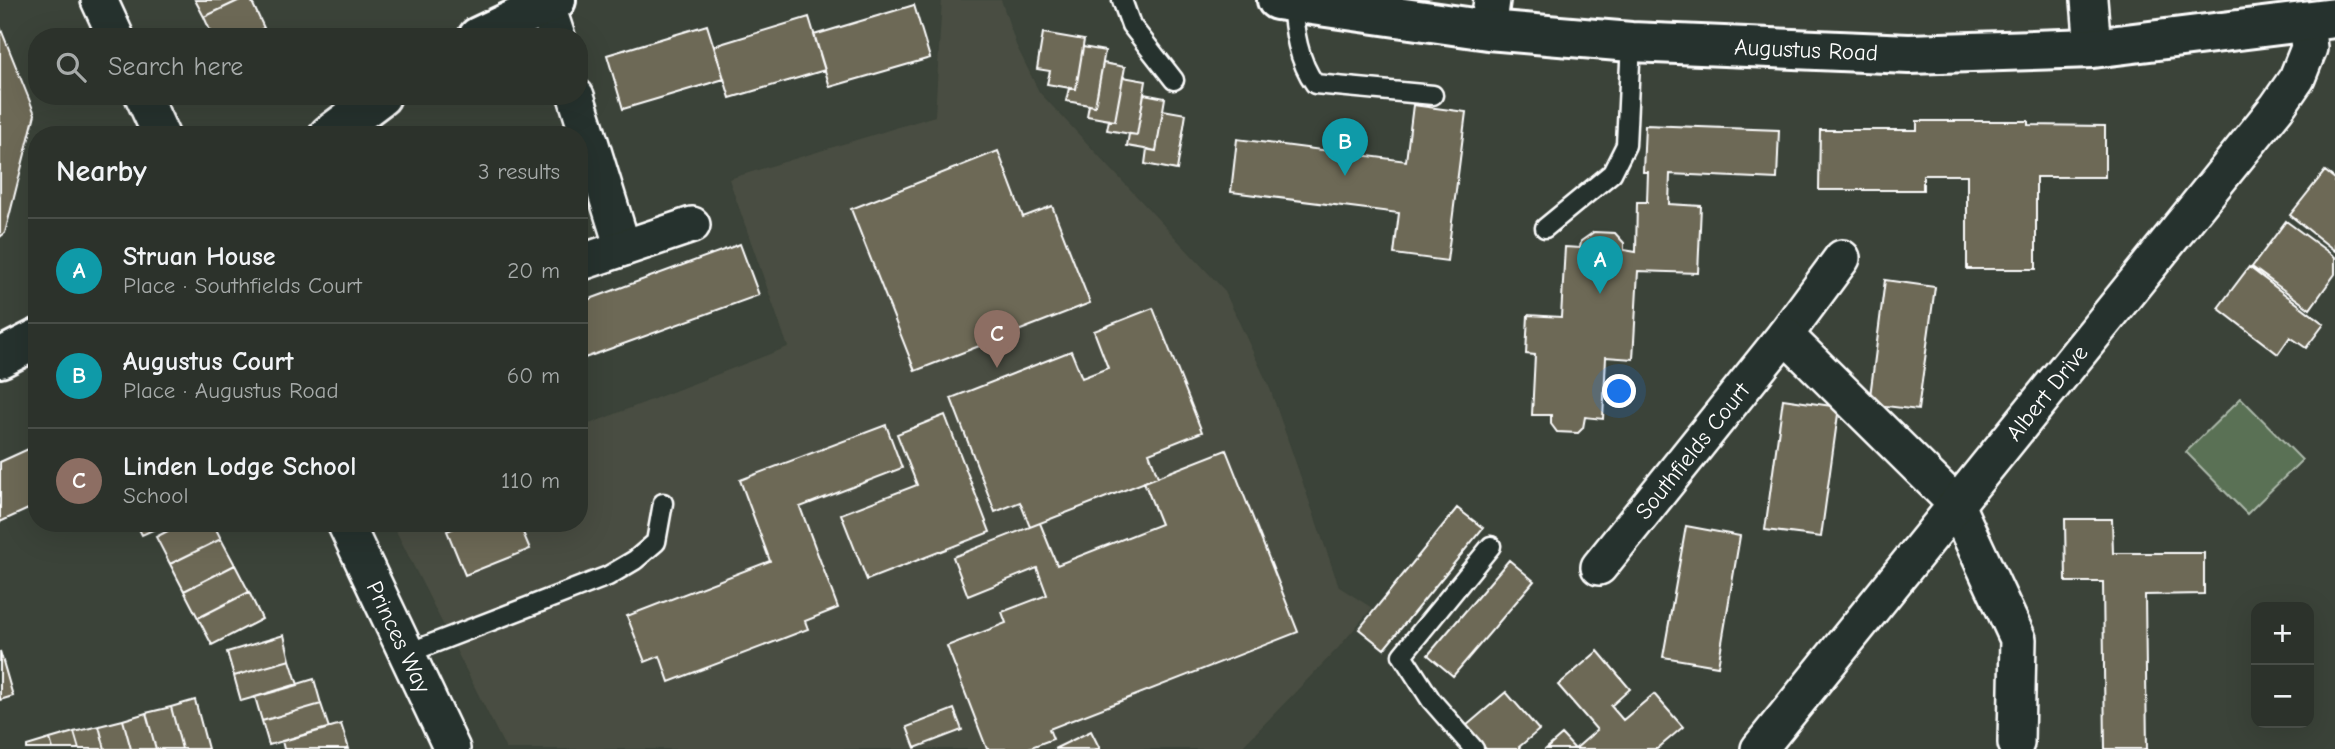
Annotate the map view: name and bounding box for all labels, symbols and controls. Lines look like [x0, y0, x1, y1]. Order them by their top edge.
search box [28, 28, 588, 105]
street label: Augustus Road [1734, 33, 1879, 66]
icon: search [52, 48, 90, 86]
text: Search here [108, 52, 243, 82]
pin: B [1322, 118, 1368, 176]
text: Nearby [56, 154, 147, 189]
text: 3 results [478, 158, 560, 185]
pin: A [1577, 236, 1623, 294]
text: Struan House [123, 242, 276, 272]
text: A [73, 257, 85, 284]
text: 20 m [507, 257, 560, 284]
text: Place · Southfields Court [123, 272, 362, 299]
pin: C [974, 310, 1020, 368]
street label: Albert Drive [2000, 339, 2093, 446]
text: Augustus Court [123, 347, 293, 377]
text: B [72, 362, 86, 389]
text: 60 m [507, 362, 560, 389]
your location [1602, 374, 1636, 408]
street label: Southfields Court [1629, 376, 1756, 524]
text: Place · Augustus Road [123, 377, 339, 404]
text: Linden Lodge School [123, 452, 356, 482]
text: C [72, 467, 86, 494]
text: 110 m [501, 467, 560, 494]
text: School [123, 482, 188, 509]
street label: Princes Way [361, 577, 437, 698]
map controls [2251, 602, 2314, 728]
button: + [2251, 602, 2314, 665]
button: − [2251, 665, 2314, 728]

